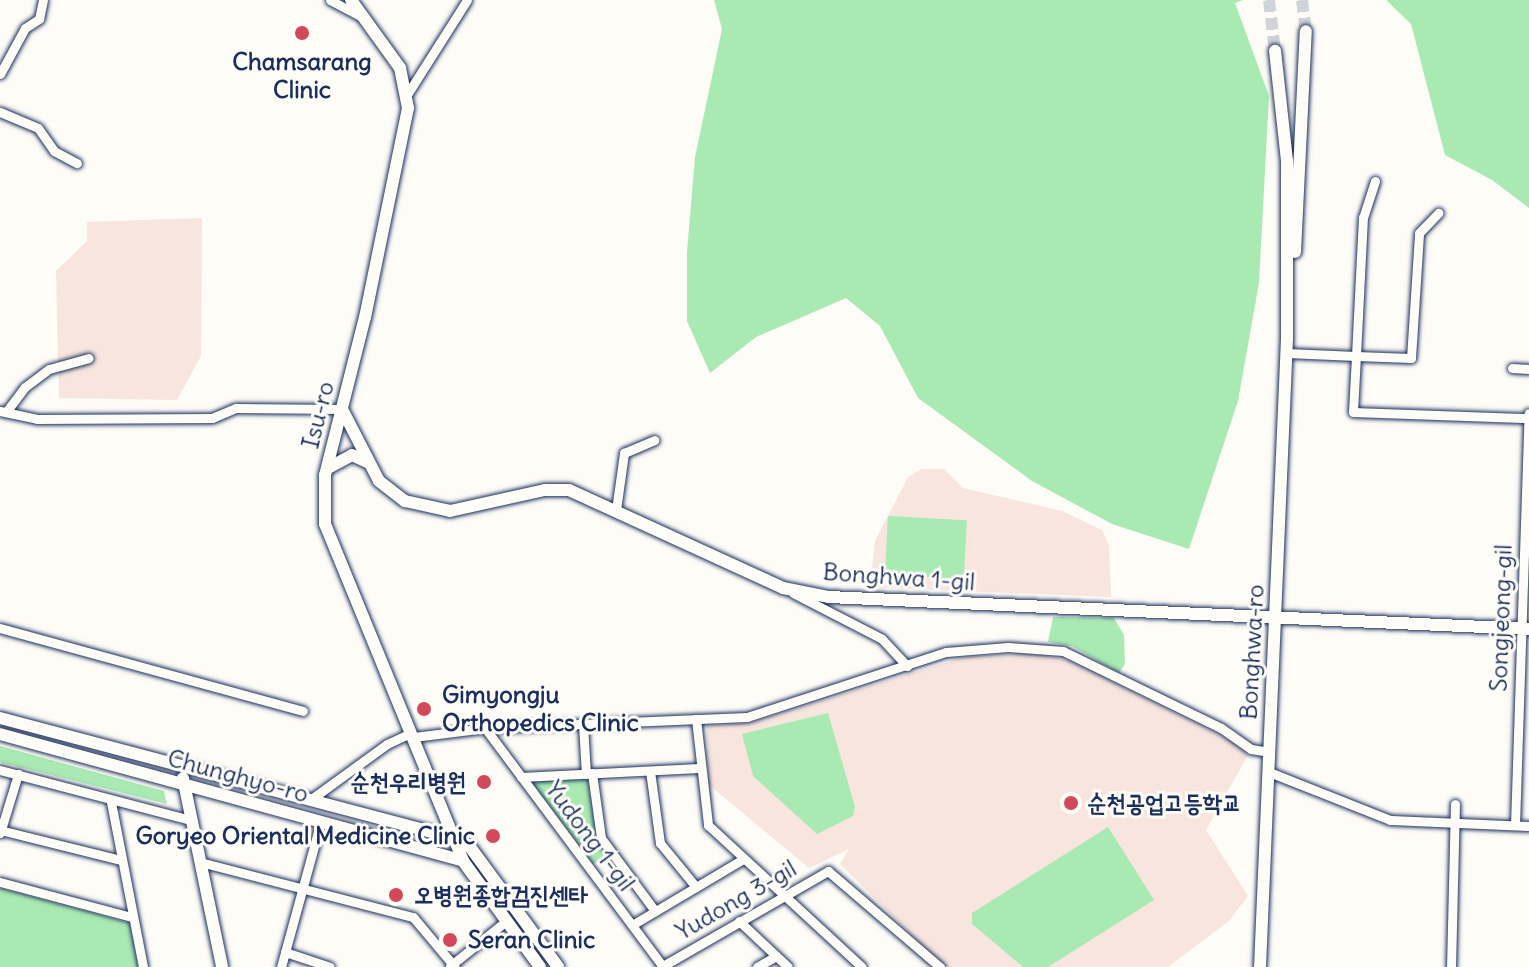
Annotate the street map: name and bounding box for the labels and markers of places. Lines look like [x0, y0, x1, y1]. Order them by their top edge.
marker: Chamsarang Clinic [291, 22, 313, 44]
place label: Chamsarang Clinic [232, 48, 372, 104]
place label: Gimyongju Orthopedics Clinic [442, 681, 639, 737]
marker: Gimyongju Orthopedics Clinic [413, 698, 435, 720]
place label: 순천우리병원 [350, 768, 466, 796]
marker: 순천우리병원 [473, 771, 495, 793]
place label: 순천공업고등학교 [1087, 789, 1242, 817]
marker: 순천공업고등학교 [1062, 794, 1080, 812]
place label: Goryeo Oriental Medicine Clinic [135, 822, 475, 850]
marker: Goryeo Oriental Medicine Clinic [482, 825, 504, 847]
place label: 오병원종합검진센타 [414, 881, 588, 909]
marker: 오병원종합검진센타 [385, 884, 407, 906]
place label: Seran Clinic [468, 926, 595, 954]
marker: Seran Clinic [439, 929, 461, 951]

